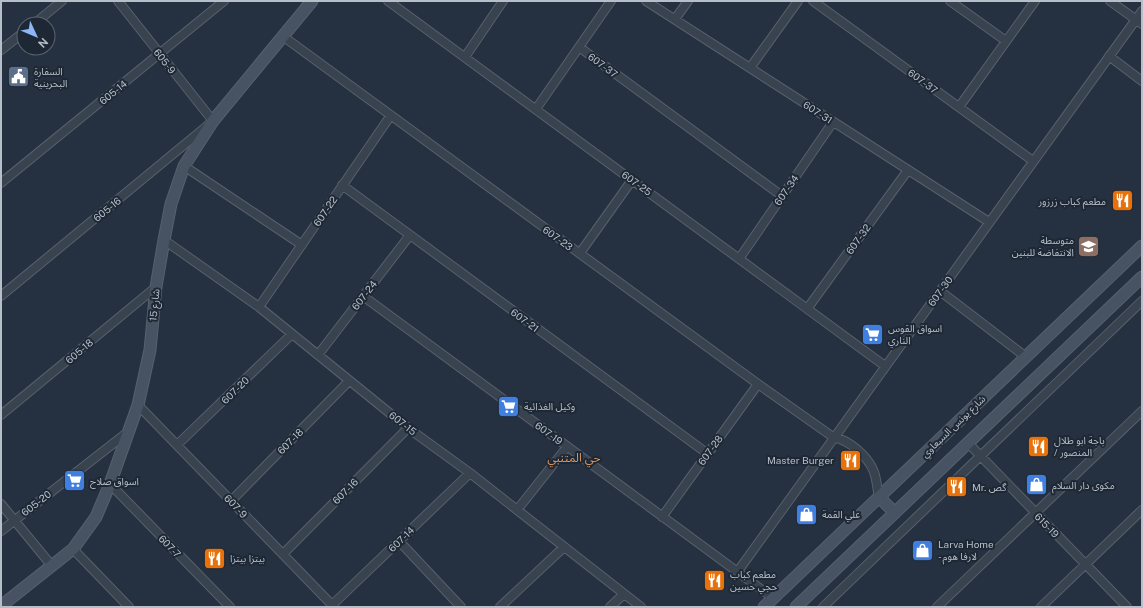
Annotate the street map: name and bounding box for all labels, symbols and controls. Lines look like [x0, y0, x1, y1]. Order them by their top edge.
north arrow [16, 16, 56, 56]
text: N [36, 36, 50, 50]
street label: 605-9 [151, 46, 179, 76]
street label: 607-37 [586, 50, 620, 80]
public building icon: السفارة البحرينية [5, 64, 31, 90]
place label: السفارة البحرينية [34, 65, 67, 90]
street label: 607-37 [906, 66, 940, 96]
street label: 605-14 [97, 77, 129, 107]
street label: 607-31 [801, 98, 835, 126]
street label: 607-25 [620, 168, 654, 198]
street label: 607-34 [771, 172, 801, 208]
restaurant icon: مطعم كباب زرزور [1109, 188, 1135, 214]
street label: 605-16 [91, 194, 123, 224]
street label: 607-22 [311, 194, 339, 228]
place label: مطعم كباب زرزور [1037, 195, 1106, 209]
street label: 607-32 [843, 222, 873, 256]
street label: 607-23 [541, 223, 575, 253]
school or university icon: متوسطة الانتفاضة للبنين [1076, 233, 1102, 259]
place label: متوسطة الانتفاضة للبنين [1012, 234, 1074, 258]
street label: 607-30 [925, 274, 955, 308]
street label: 607-24 [349, 278, 379, 312]
street label: شارع 15 [146, 288, 164, 322]
street label: 607-21 [509, 306, 541, 334]
supermarket icon: اسواق القوس الناري [860, 321, 886, 347]
place label: اسواق القوس الناري [888, 322, 942, 348]
street label: 605-18 [63, 336, 95, 366]
street label: 607-20 [219, 374, 251, 406]
street label: شارع يونس السبعاوي [918, 392, 989, 461]
supermarket icon: وكيل الغذائية [495, 393, 521, 419]
place label: وكيل الغذائية [524, 400, 575, 413]
street label: 607-15 [387, 409, 419, 437]
street label: 607-19 [533, 419, 565, 447]
street label: 607-18 [275, 426, 305, 456]
street label: 607-28 [695, 433, 725, 467]
restaurant icon: باجة ابو طلال / المنصور [1026, 433, 1052, 459]
place label: باجة ابو طلال / المنصور [1054, 434, 1105, 459]
restaurant icon: Master Burger [837, 447, 863, 473]
district label: حي المتنبي [547, 451, 601, 468]
place label: Master Burger [767, 454, 834, 466]
supermarket icon: اسواق صلاح [61, 468, 87, 494]
shop icon: مكوى دار السلام [1023, 472, 1049, 498]
restaurant icon: Mr. گص [944, 474, 970, 500]
place label: اسواق صلاح [90, 475, 139, 489]
street label: 607-16 [330, 476, 360, 506]
place label: مكوى دار السلام [1052, 479, 1115, 494]
place label: Mr. گص [972, 481, 1007, 493]
street label: 605-20 [19, 488, 53, 518]
street label: 607-9 [222, 492, 250, 520]
shop icon: علي القمة [793, 501, 819, 527]
place label: علي القمة [822, 508, 860, 522]
street label: 615-19 [1032, 510, 1062, 540]
street label: 607-14 [386, 524, 416, 554]
street label: 607-7 [156, 532, 184, 560]
shop icon: Larva Home - لارفا هوم [910, 537, 936, 563]
place label: Larva Home - لارفا هوم [938, 538, 994, 565]
restaurant icon: بيتزا بيتزا [201, 545, 227, 571]
place label: بيتزا بيتزا [230, 552, 265, 565]
restaurant icon: مطعم كباب حجي حسين [702, 567, 728, 593]
place label: مطعم كباب حجي حسين [730, 568, 778, 594]

